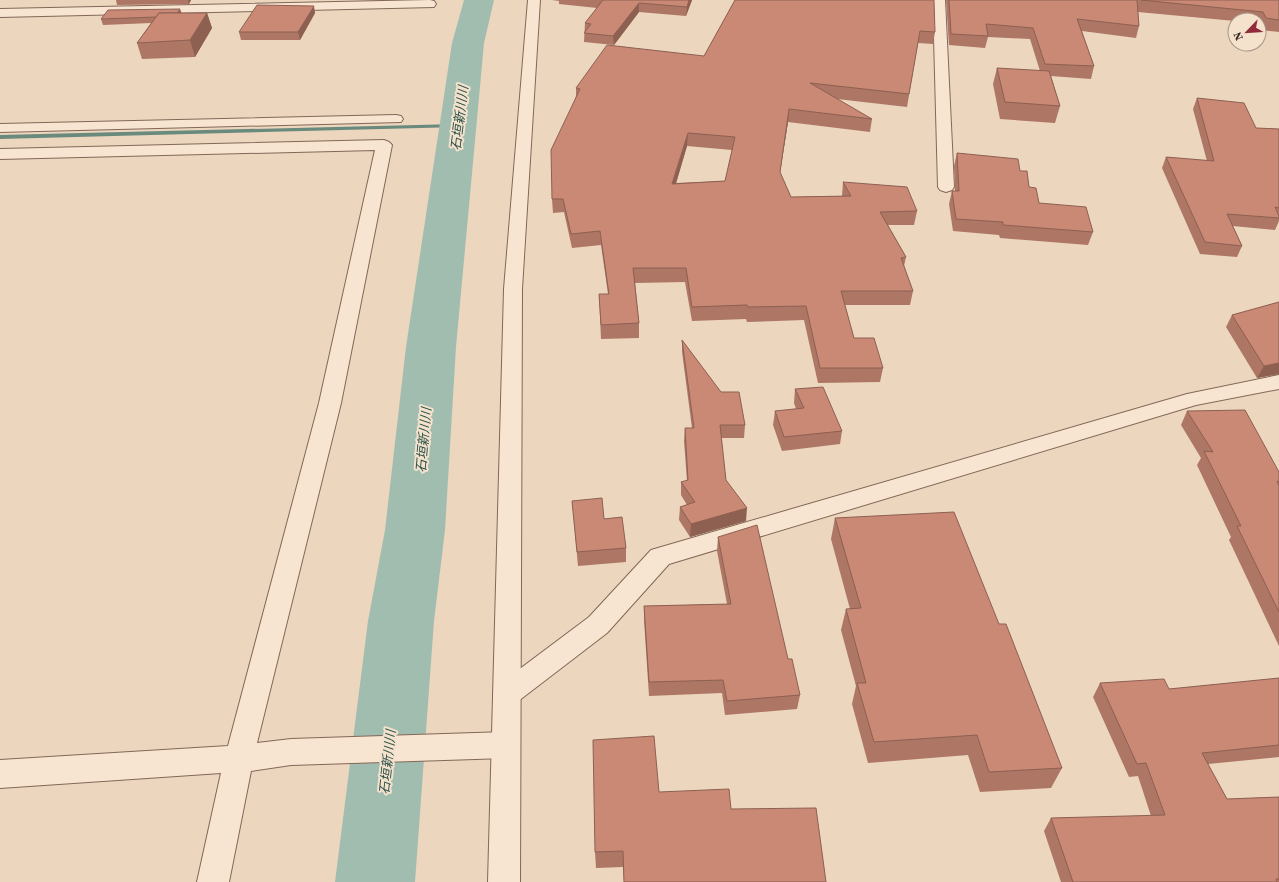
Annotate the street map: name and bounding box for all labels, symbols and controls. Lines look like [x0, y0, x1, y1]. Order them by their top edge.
north arrow [1227, 12, 1267, 52]
text: N [1230, 29, 1247, 43]
water label: 石垣新川川 [447, 83, 472, 151]
water label: 石垣新川川 [412, 405, 435, 473]
water label: 石垣新川川 [376, 727, 400, 795]

